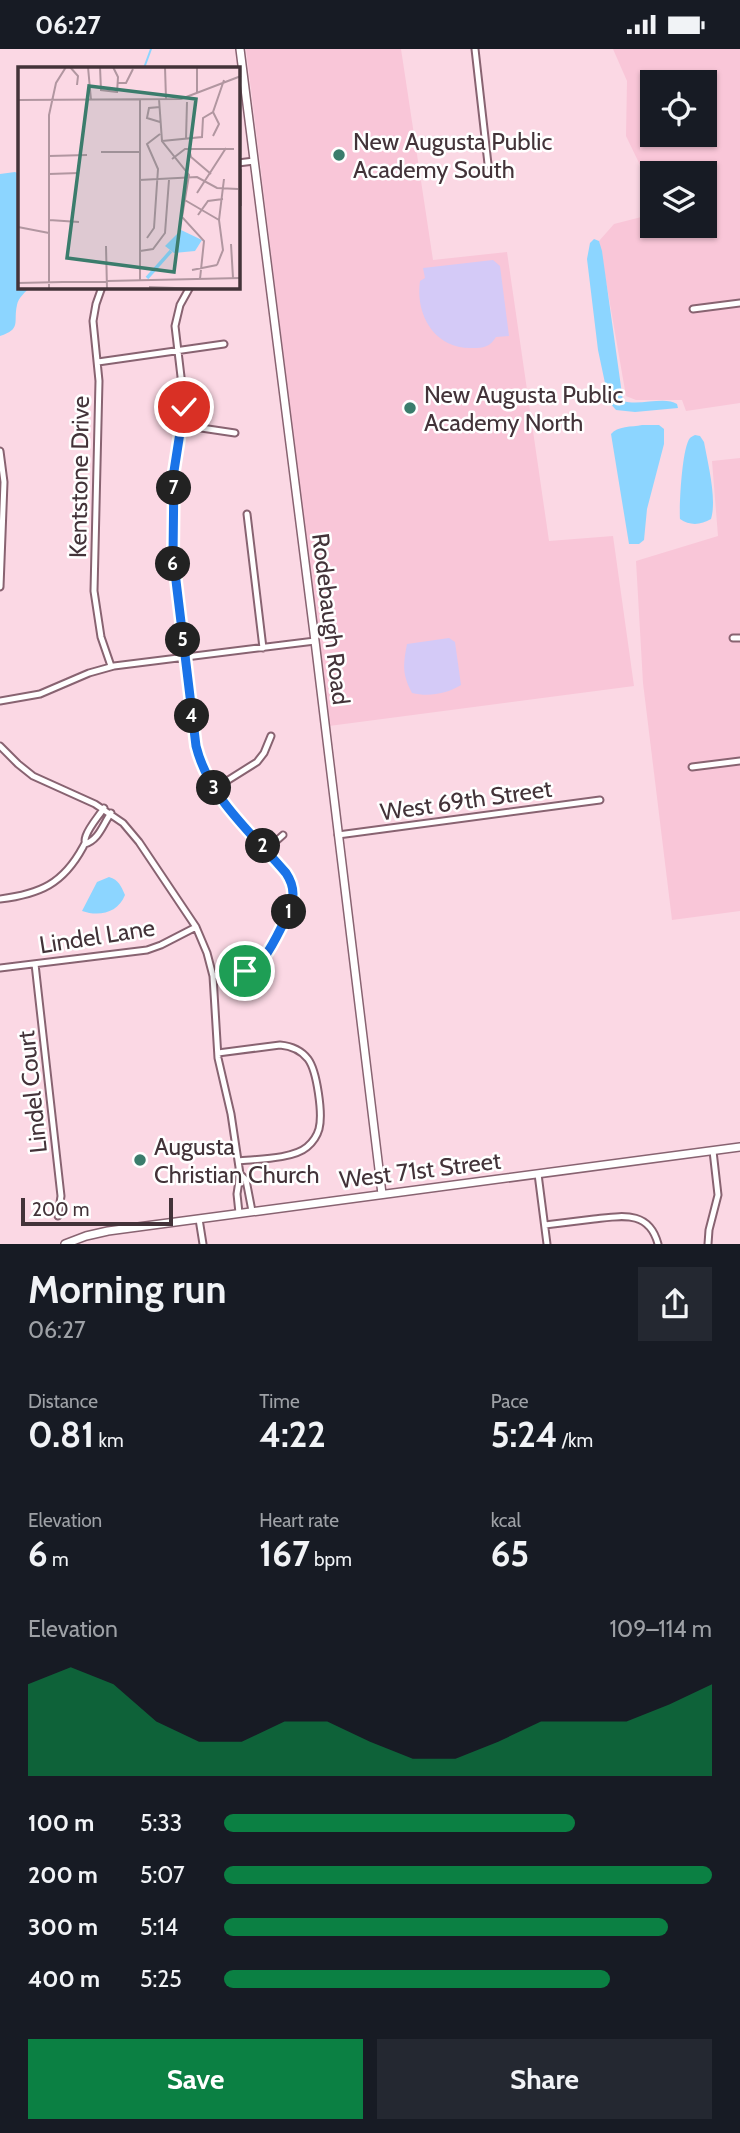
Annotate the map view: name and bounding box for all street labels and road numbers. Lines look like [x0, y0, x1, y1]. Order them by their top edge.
street label: Kentstone Drive [63, 396, 95, 558]
street label: Rodebaugh Road [306, 532, 356, 706]
street label: West 69th Street [378, 774, 554, 826]
street label: Lindel Lane [37, 913, 157, 959]
street label: Lindel Court [11, 1029, 53, 1155]
street label: West 71st Street [338, 1146, 502, 1194]

